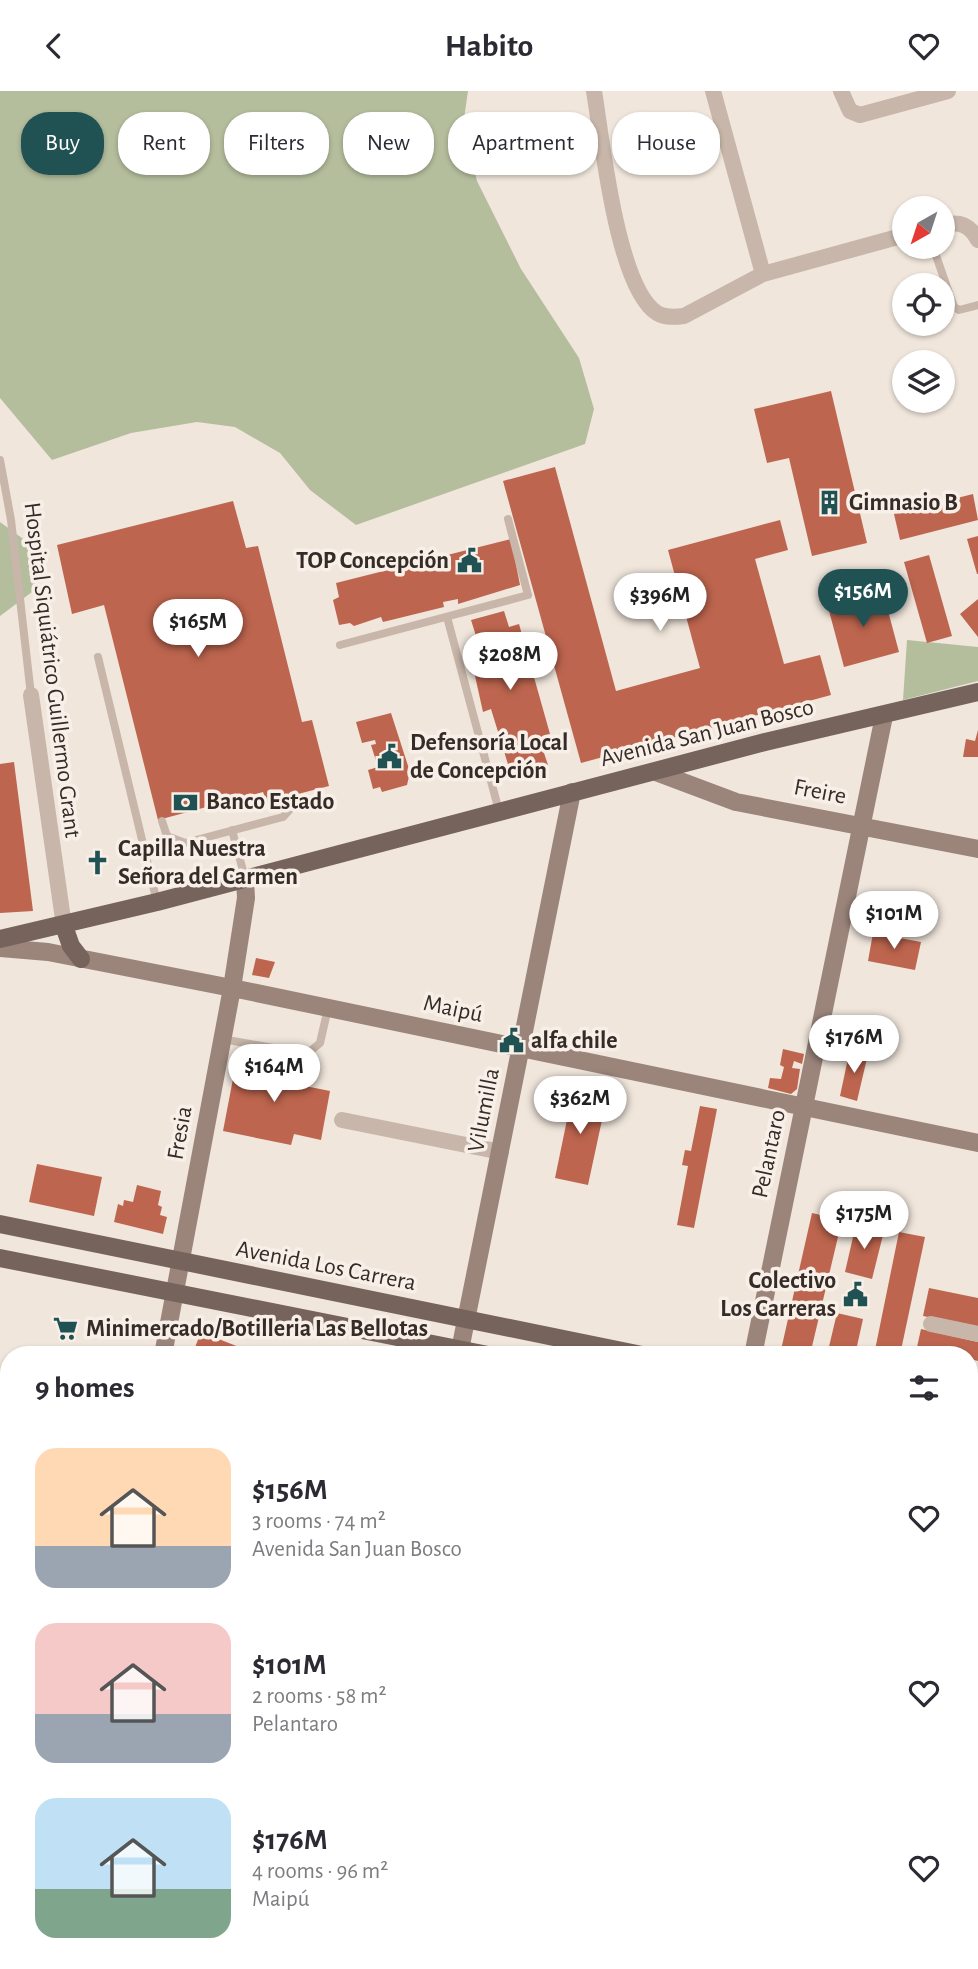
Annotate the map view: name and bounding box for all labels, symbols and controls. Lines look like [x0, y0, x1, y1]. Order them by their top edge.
icon: back [35, 27, 73, 65]
icon: heart [905, 27, 943, 65]
text: Habito [445, 30, 533, 62]
chip: Buy [21, 112, 104, 175]
chip: Rent [118, 112, 210, 175]
chip: Filters [224, 112, 329, 175]
chip: New [343, 112, 434, 175]
chip: Apartment [448, 112, 598, 175]
chip: House [612, 112, 720, 175]
north arrow [892, 196, 956, 259]
map controls [892, 196, 955, 413]
button: locate [892, 273, 955, 336]
button: layers [892, 350, 955, 413]
building icon: Gimnasio B [815, 489, 843, 517]
place label: Gimnasio B [849, 491, 958, 515]
street label: Hospital Siquiátrico Guillermo Grant [20, 501, 85, 839]
public building icon: TOP Concepción [455, 547, 483, 575]
place label: TOP Concepción [296, 549, 449, 573]
pin: $156M [814, 569, 912, 629]
pin: $396M [611, 573, 709, 633]
text: $156M [834, 580, 892, 603]
text: $396M [630, 584, 690, 607]
pin: $165M [149, 599, 247, 659]
text: $165M [169, 610, 227, 633]
pin: $208M [461, 633, 559, 692]
text: $208M [479, 643, 541, 666]
street label: Avenida San Juan Bosco [598, 695, 816, 771]
place label: Defensoría Local de Concepción [410, 731, 568, 783]
public building icon: Defensoría Local de Concepción [376, 743, 404, 771]
street label: Freire [792, 775, 848, 809]
bank icon: Banco Estado [172, 788, 200, 816]
place label: Banco Estado [206, 790, 334, 814]
place label: Capilla Nuestra Señora del Carmen [118, 837, 298, 889]
church icon: Capilla Nuestra Señora del Carmen [84, 849, 112, 877]
pin: $101M [845, 891, 943, 951]
text: $101M [865, 902, 923, 925]
street label: Maipú [421, 991, 485, 1027]
pin: $176M [805, 1016, 903, 1075]
text: $176M [825, 1026, 883, 1049]
public building icon: alfa chile [497, 1027, 525, 1055]
place label: alfa chile [531, 1029, 618, 1053]
pin: $164M [225, 1045, 323, 1104]
text: $164M [244, 1055, 304, 1078]
street label: Vilumilla [464, 1066, 504, 1154]
pin: $362M [531, 1077, 629, 1136]
text: $362M [550, 1087, 610, 1110]
street label: Fresia [163, 1104, 197, 1162]
street label: Pelantaro [748, 1108, 790, 1200]
pin: $175M [815, 1191, 913, 1251]
text: $175M [836, 1202, 892, 1225]
street label: Avenida Los Carrera [234, 1237, 418, 1295]
place label: Colectivo Los Carreras [720, 1269, 836, 1321]
public building icon: Colectivo Los Carreras [842, 1281, 870, 1309]
supermarket icon: Minimercado/Botilleria Las Bellotas [52, 1315, 80, 1343]
place label: Minimercado/Botilleria Las Bellotas [86, 1317, 428, 1341]
icon: filters [905, 1369, 943, 1407]
text: 9 homes [35, 1373, 135, 1403]
text: $156M [252, 1475, 328, 1505]
icon: home [91, 1476, 175, 1560]
icon: heart [905, 1499, 943, 1537]
text: 3 rooms · 74 m² [252, 1510, 386, 1533]
text: Avenida San Juan Bosco [252, 1538, 462, 1561]
text: $101M [252, 1650, 327, 1680]
icon: home [91, 1651, 175, 1735]
icon: heart [905, 1674, 943, 1712]
text: 2 rooms · 58 m² [252, 1685, 387, 1708]
text: Pelantaro [252, 1713, 338, 1736]
text: $176M [252, 1825, 328, 1855]
icon: home [91, 1826, 175, 1910]
icon: heart [905, 1849, 943, 1887]
text: 4 rooms · 96 m² [252, 1860, 388, 1883]
text: Maipú [252, 1888, 310, 1911]

